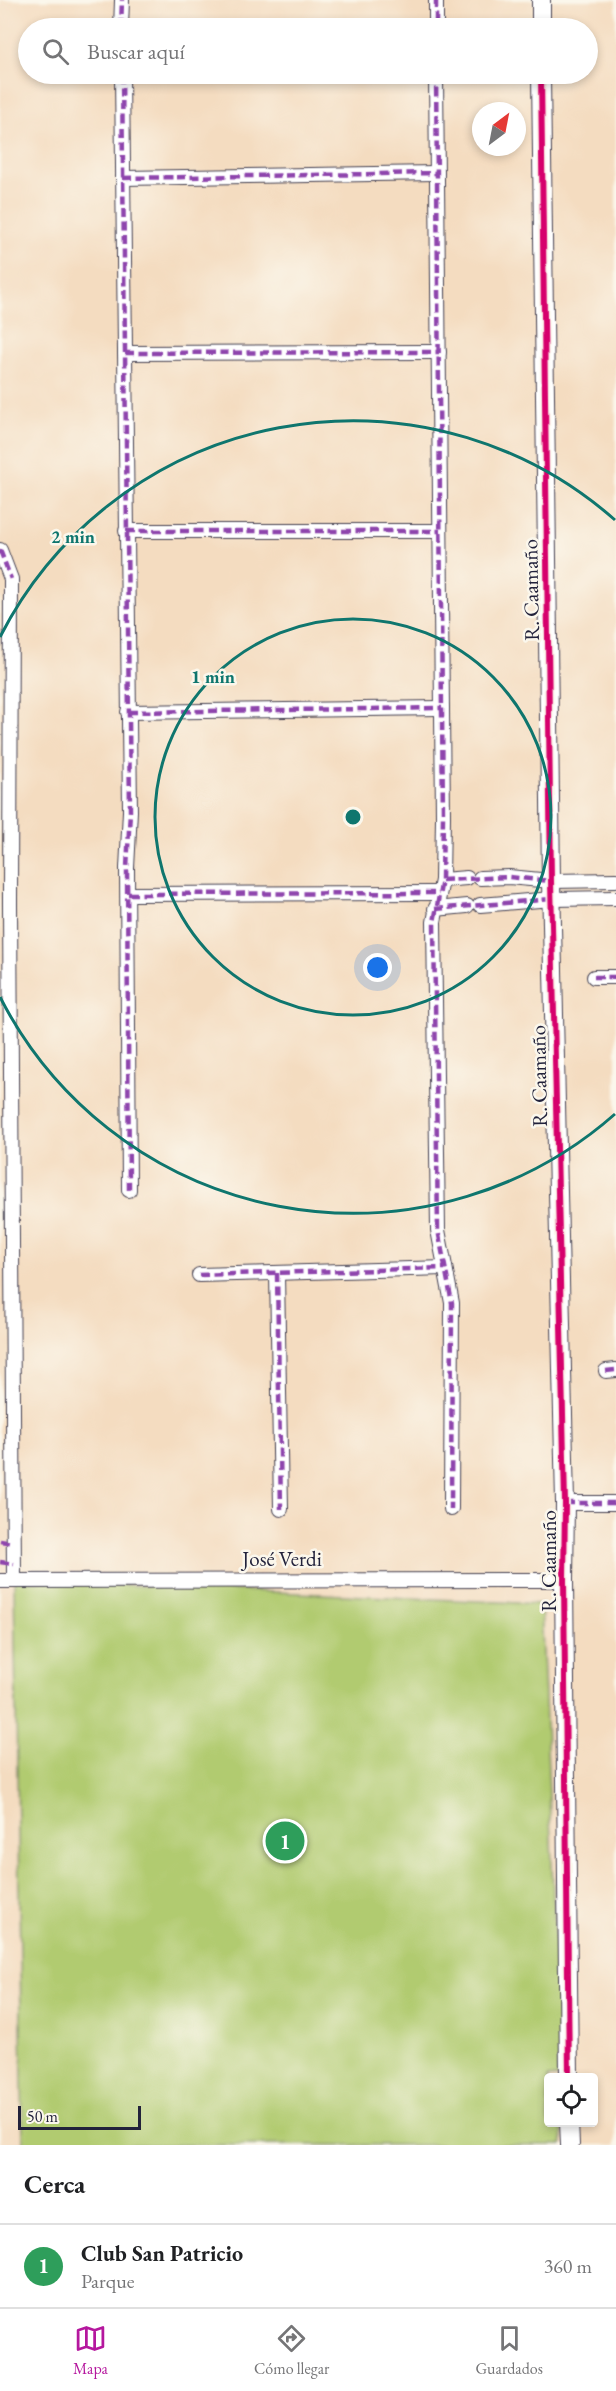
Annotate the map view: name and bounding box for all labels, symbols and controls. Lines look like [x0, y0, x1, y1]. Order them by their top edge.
search box [18, 18, 598, 84]
icon: search [39, 35, 72, 68]
text: Buscar aquí [87, 37, 185, 66]
north arrow [472, 102, 526, 156]
text: 2 min [51, 525, 95, 548]
street label: R. Caamaño [516, 539, 545, 641]
text: 1 min [191, 665, 235, 688]
centre of rings [343, 807, 363, 827]
your location [363, 953, 392, 982]
street label: R. Caamaño [524, 1025, 553, 1127]
street label: R. Caamaño [535, 1510, 562, 1612]
street label: José Verdi [240, 1545, 322, 1572]
pin: 1 [266, 1818, 304, 1864]
map controls [544, 2073, 598, 2127]
button: locate [544, 2073, 598, 2127]
scale bar [18, 2103, 141, 2130]
text: 50 m [27, 2106, 58, 2127]
text: Cerca [24, 2167, 85, 2201]
text: Club San Patricio [81, 2239, 243, 2268]
text: 1 [38, 2253, 49, 2279]
text: 360 m [544, 2253, 592, 2279]
text: Parque [81, 2268, 134, 2294]
tab: Mapa [73, 2322, 108, 2379]
tab: Cómo llegar [254, 2322, 329, 2379]
tab: Guardados [475, 2322, 543, 2379]

